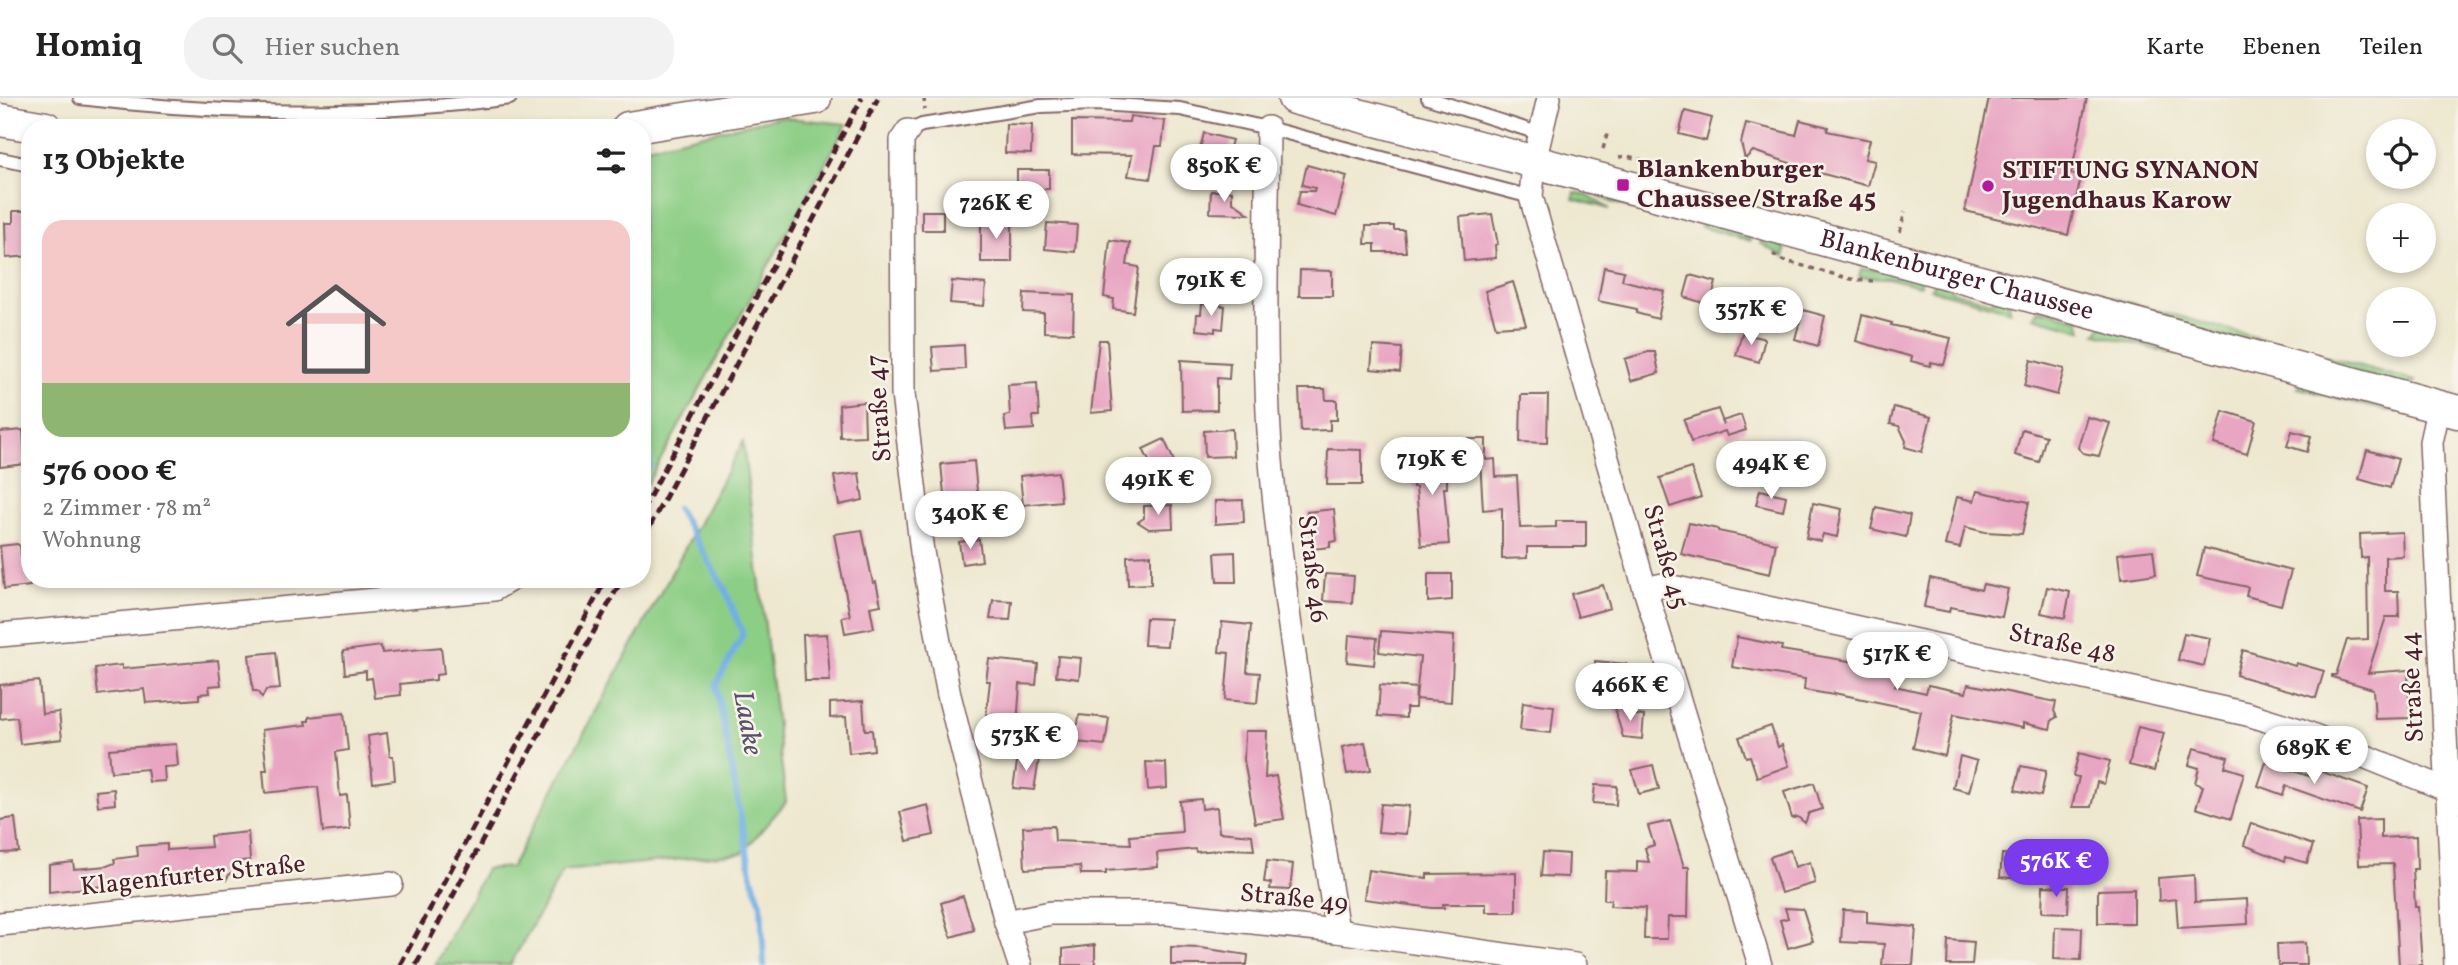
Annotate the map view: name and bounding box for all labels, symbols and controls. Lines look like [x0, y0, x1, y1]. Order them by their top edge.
search box [184, 17, 674, 80]
text: Homiq [35, 25, 142, 71]
icon: search [208, 29, 246, 67]
text: Hier suchen [264, 30, 400, 66]
text: Karte [2146, 31, 2204, 65]
text: Ebenen [2242, 31, 2321, 65]
text: Teilen [2359, 31, 2423, 65]
map controls [2366, 119, 2436, 357]
button: locate [2366, 119, 2436, 189]
text: 13 Objekte [42, 140, 185, 182]
icon: filters [592, 142, 630, 180]
pin: 850K € [1167, 144, 1281, 204]
text: 850K € [1186, 151, 1262, 183]
place label: Blankenburger Chaussee/Straße 45 [1637, 152, 1876, 218]
place label: STIFTUNG SYNANON Jugendhaus Karow [2001, 153, 2259, 219]
marker: Blankenburger Chaussee/Straße 45 [1615, 177, 1631, 193]
marker: STIFTUNG SYNANON Jugendhaus Karow [1980, 178, 1996, 194]
pin: 726K € [939, 181, 1053, 241]
text: 726K € [959, 188, 1033, 220]
button: + [2366, 203, 2436, 273]
street label: Blankenburger Chaussee [1815, 221, 2098, 330]
pin: 791K € [1154, 258, 1268, 318]
text: 791K € [1176, 265, 1246, 297]
icon: home [273, 266, 399, 392]
button: − [2366, 287, 2436, 357]
pin: 357K € [1694, 288, 1808, 347]
text: 357K € [1715, 294, 1787, 326]
street label: Straße 47 [858, 353, 902, 463]
pin: 719K € [1375, 438, 1489, 497]
pin: 494K € [1714, 442, 1828, 501]
text: 719K € [1396, 444, 1468, 476]
text: 494K € [1732, 448, 1810, 480]
text: 576 000 € [42, 451, 177, 493]
pin: 491K € [1101, 458, 1215, 517]
text: 491K € [1121, 464, 1195, 496]
pin: 340K € [913, 491, 1027, 551]
text: 2 Zimmer · 78 m² [42, 493, 211, 525]
text: 340K € [931, 498, 1009, 530]
street label: Straße 45 [1633, 500, 1697, 614]
street label: Straße 46 [1288, 513, 1336, 625]
text: Wohnung [42, 525, 141, 557]
street label: Straße 48 [2005, 615, 2119, 673]
street label: Straße 44 [2392, 630, 2434, 744]
pin: 517K € [1840, 632, 1954, 692]
text: 517K € [1862, 639, 1932, 671]
pin: 466K € [1573, 664, 1687, 723]
text: 466K € [1591, 670, 1669, 702]
water label: Laake [722, 688, 772, 758]
pin: 573K € [969, 714, 1083, 773]
text: 573K € [990, 720, 1062, 752]
pin: 689K € [2257, 726, 2371, 786]
text: 689K € [2276, 733, 2352, 765]
pin: 576K € [1999, 840, 2113, 899]
street label: Klagenfurter Straße [79, 846, 307, 906]
text: 576K € [2020, 846, 2092, 878]
street label: Straße 49 [1238, 875, 1350, 923]

